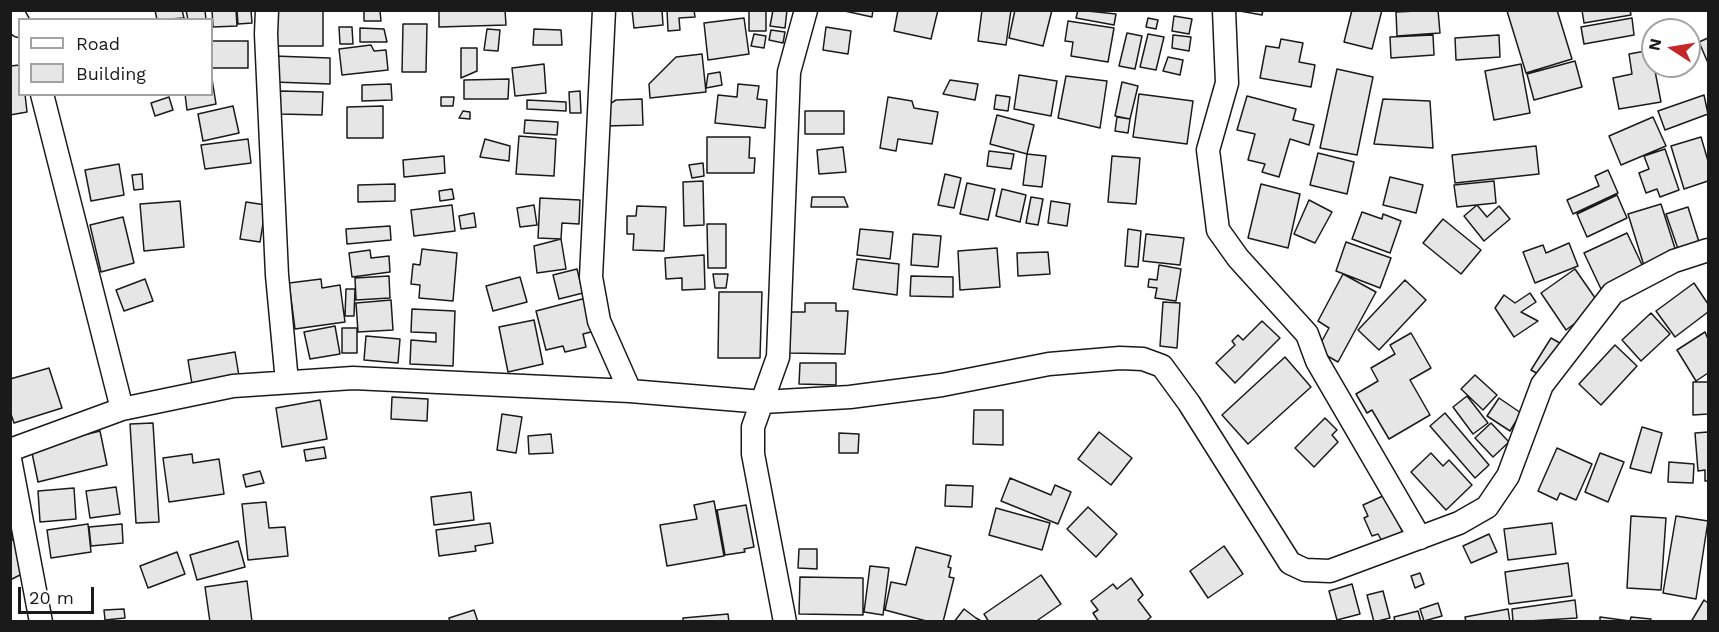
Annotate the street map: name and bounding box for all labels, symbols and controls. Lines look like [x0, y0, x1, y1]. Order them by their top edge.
legend [18, 18, 213, 96]
north arrow [1641, 18, 1701, 78]
text: Road [76, 33, 120, 54]
text: N [1644, 37, 1665, 52]
text: Building [76, 63, 146, 84]
scale bar [21, 575, 98, 613]
text: 20 m [29, 587, 74, 608]

